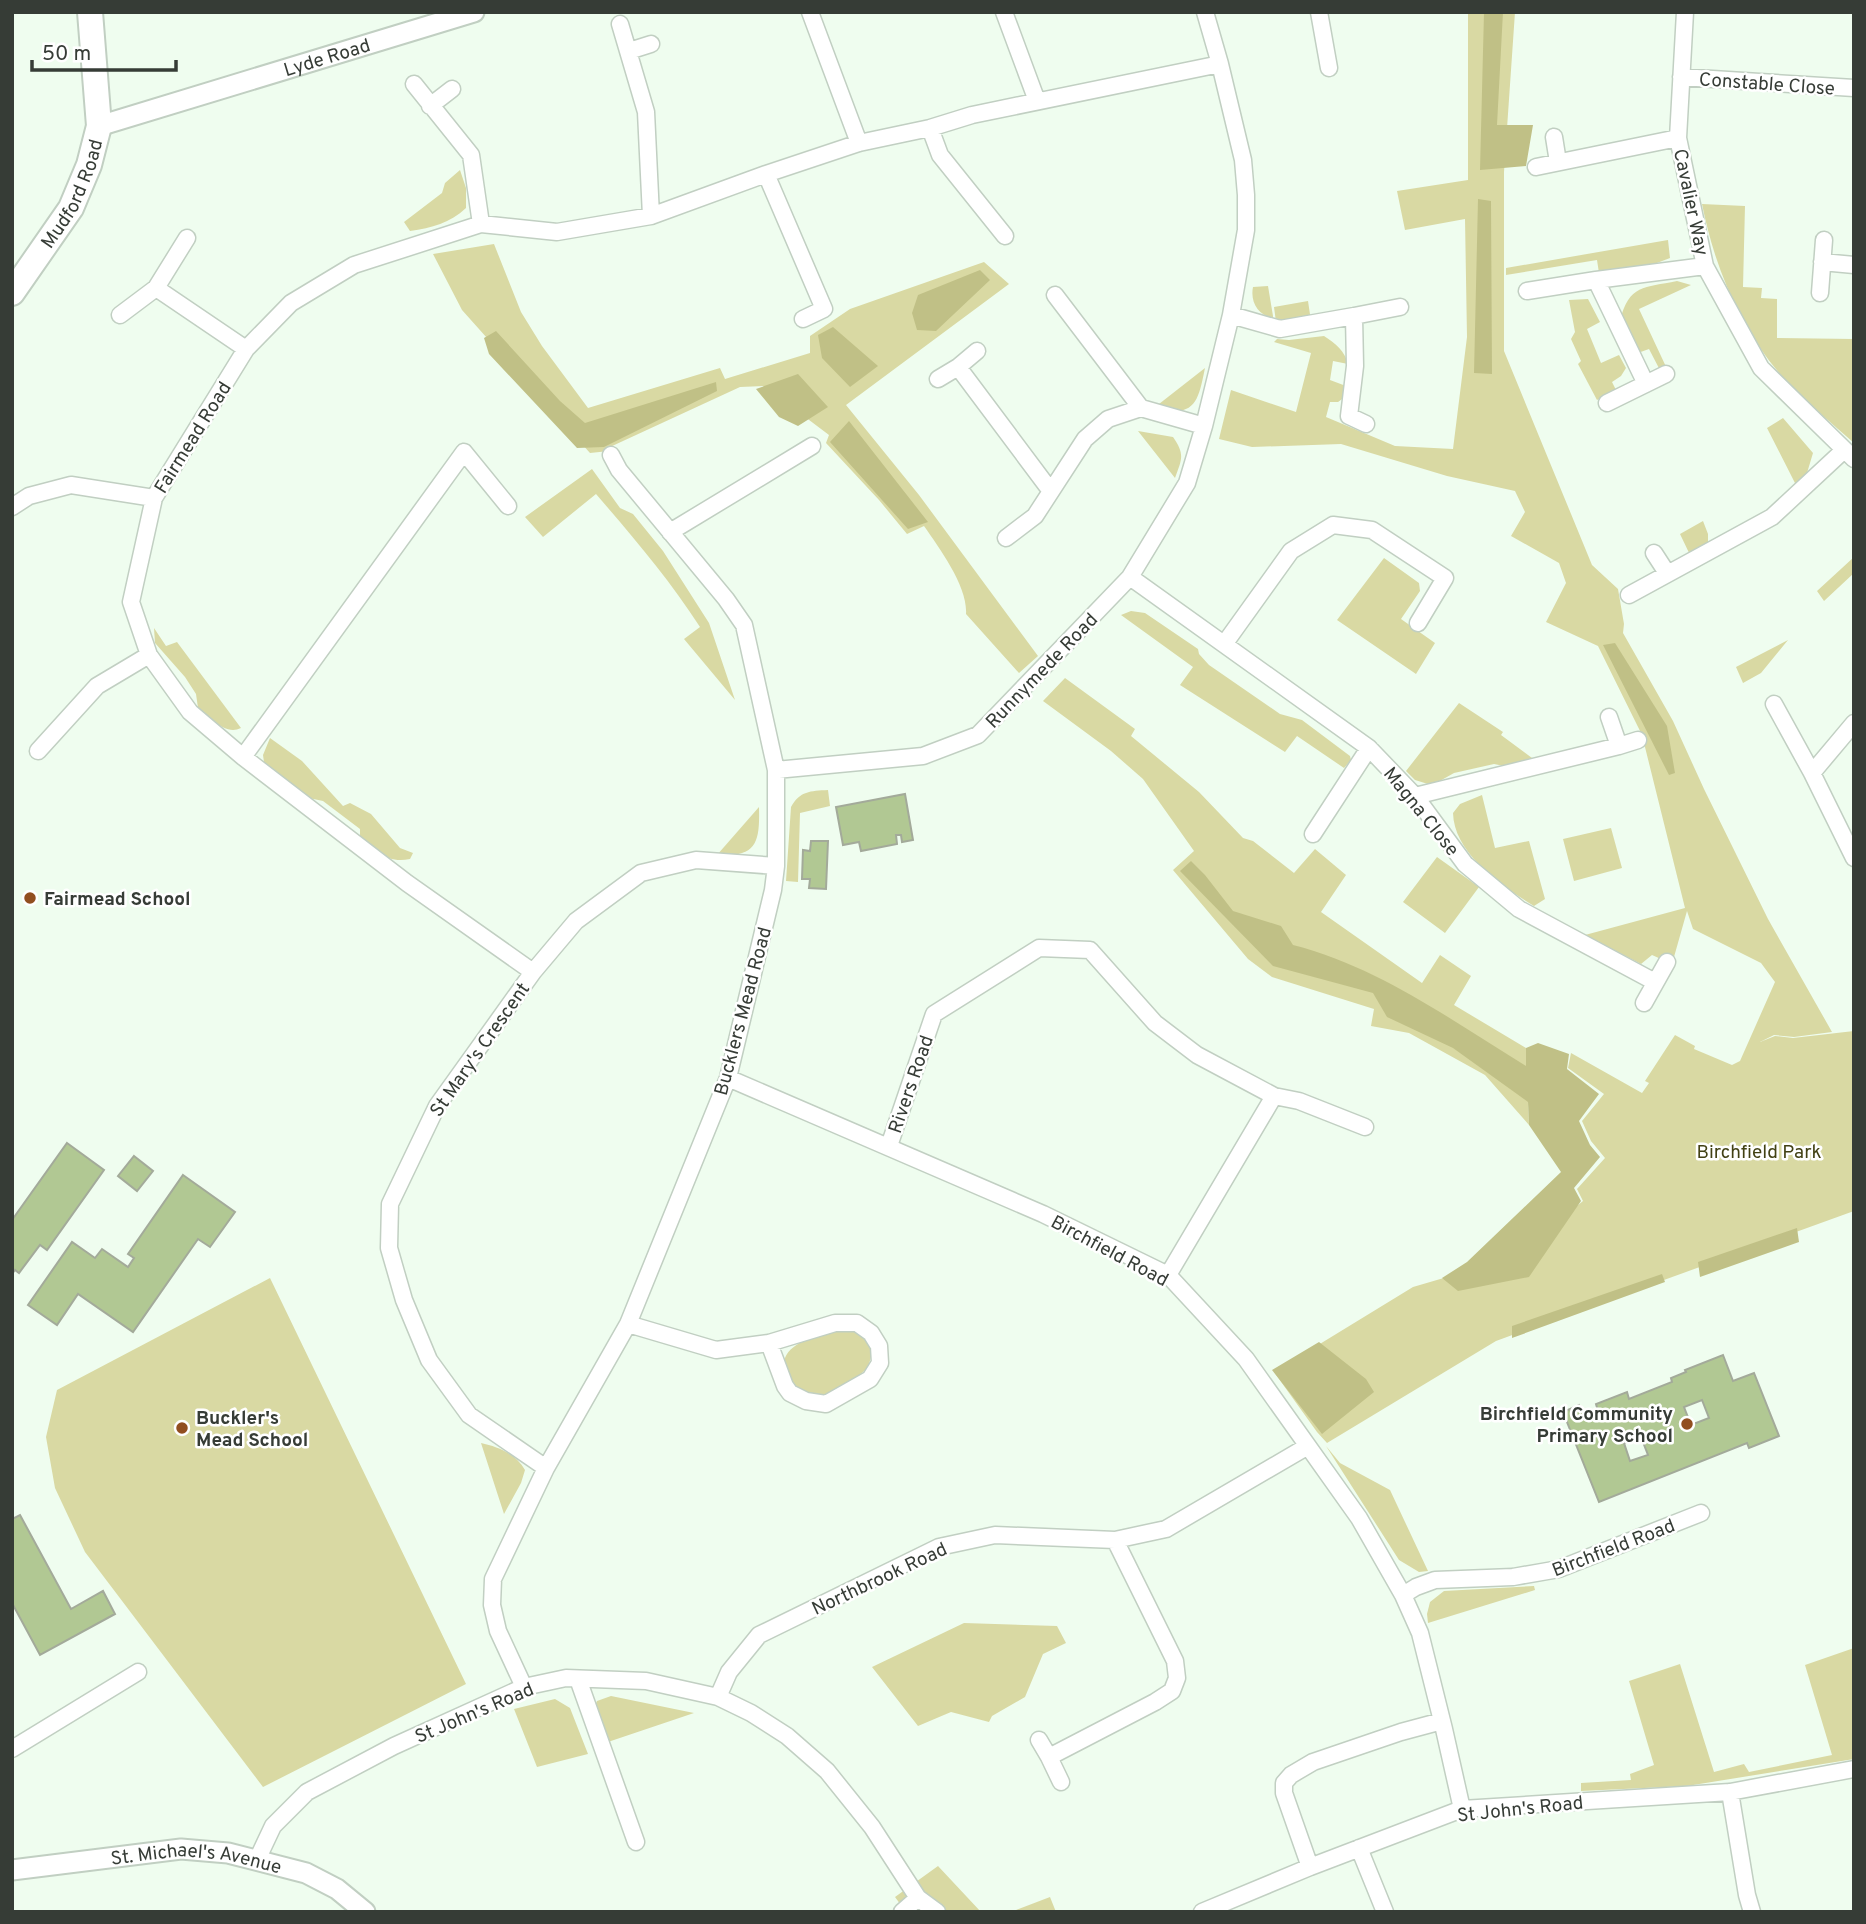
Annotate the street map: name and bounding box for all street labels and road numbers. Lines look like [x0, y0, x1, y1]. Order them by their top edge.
street label: Lyde Road [281, 34, 373, 83]
street label: Constable Close [1698, 68, 1836, 102]
street label: Mudford Road [37, 137, 109, 254]
street label: Cavalier Way [1667, 147, 1713, 258]
street label: Fairmead Road [150, 378, 238, 498]
street label: Runnymede Road [981, 609, 1104, 734]
street label: Magna Close [1377, 763, 1464, 862]
street label: Bucklers Mead Road [710, 925, 778, 1098]
street label: St Mary's Crescent [425, 978, 536, 1122]
street label: Rivers Road [884, 1032, 940, 1137]
street label: Birchfield Road [1046, 1211, 1172, 1293]
street label: Birchfield Road [1549, 1514, 1679, 1583]
street label: Northbrook Road [808, 1538, 951, 1622]
street label: St John's Road [412, 1678, 538, 1750]
street label: St John's Road [1456, 1791, 1585, 1829]
street label: St. Michael's Avenue [110, 1839, 284, 1880]

